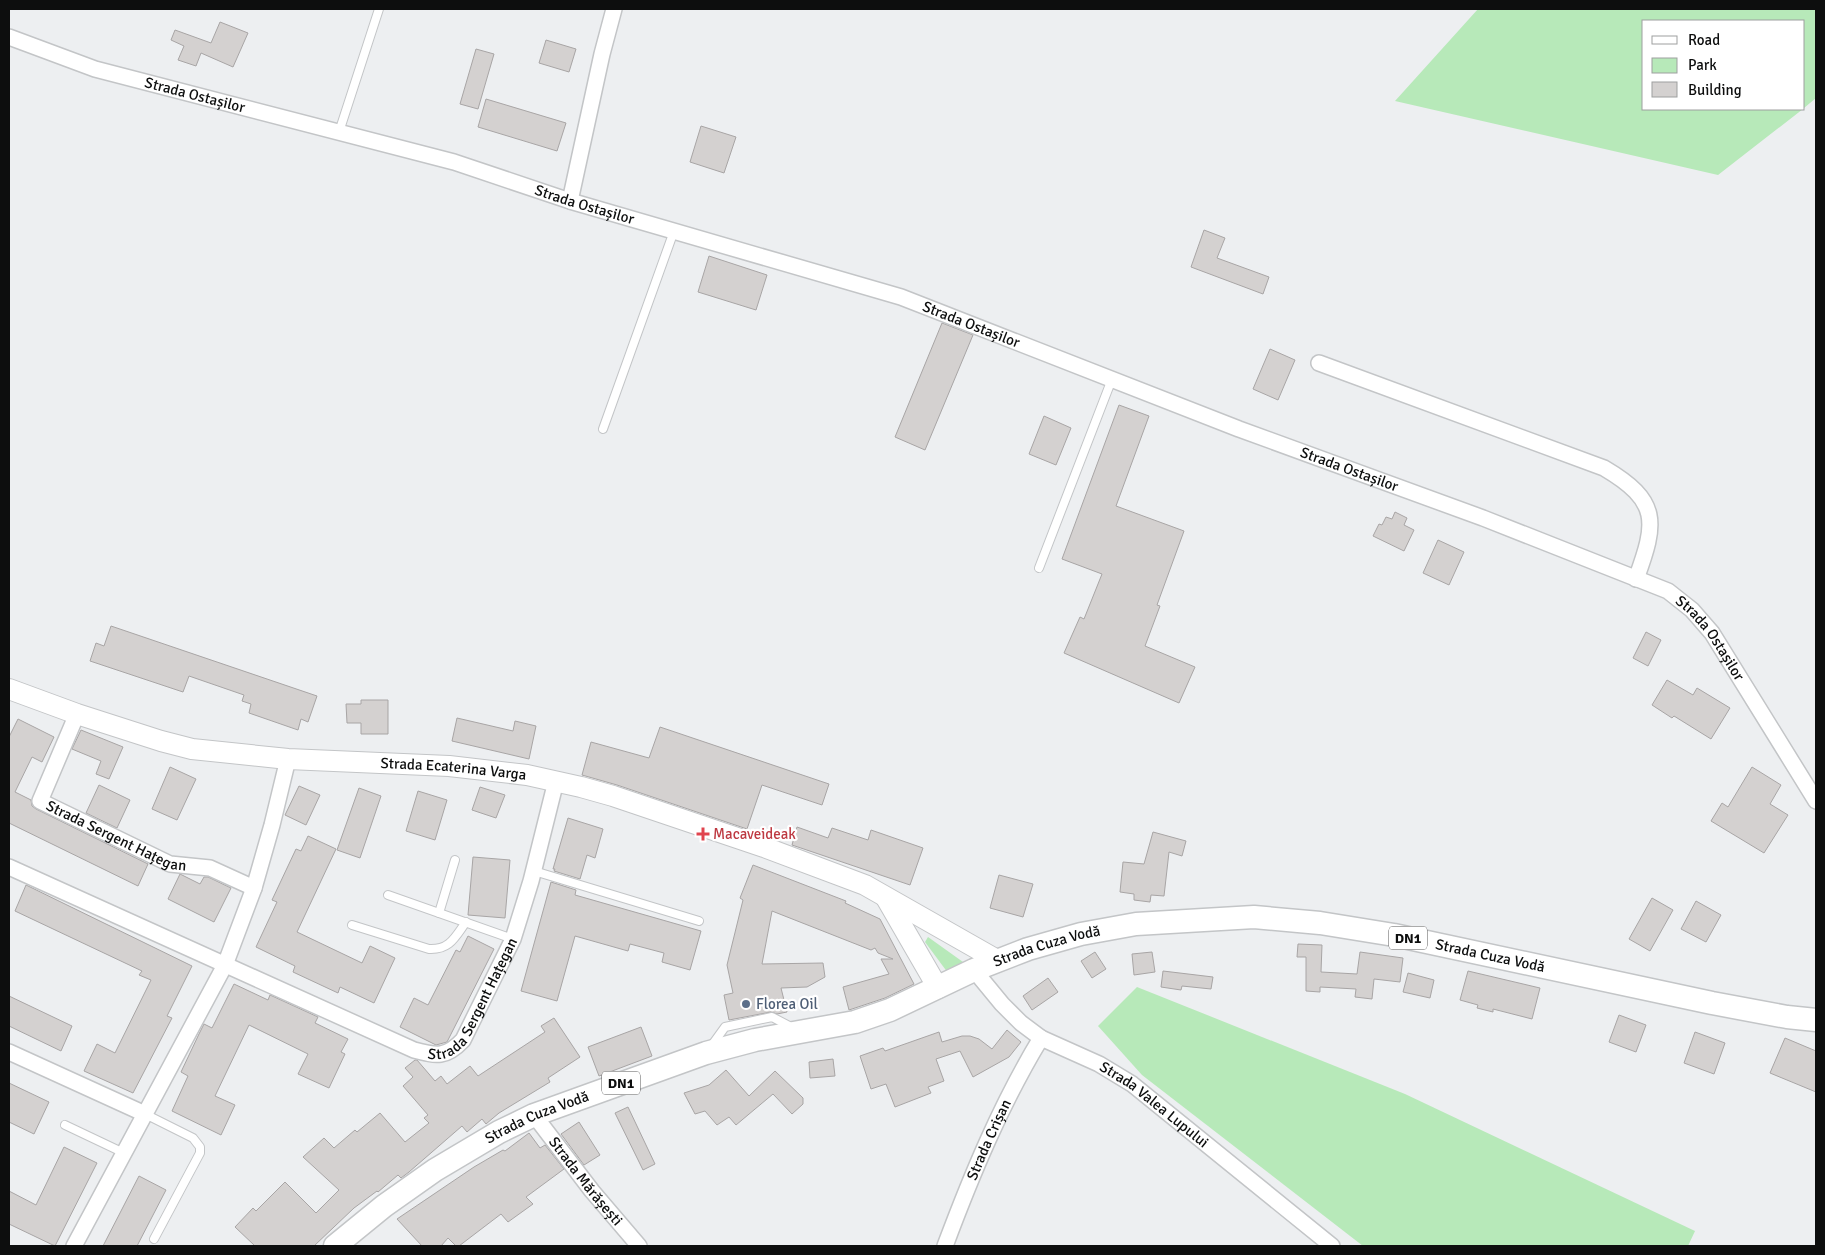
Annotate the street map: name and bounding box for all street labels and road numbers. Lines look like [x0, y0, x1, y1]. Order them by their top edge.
street label: Strada Ostașilor [143, 73, 248, 117]
street label: Strada Ostașilor [533, 181, 637, 228]
street label: Strada Ostașilor [920, 297, 1023, 352]
street label: Strada Ostașilor [1298, 443, 1401, 496]
street label: Strada Ostașilor [1672, 592, 1748, 684]
street label: Strada Ecaterina Varga [380, 754, 527, 784]
street label: Strada Sergent Hațegan [43, 796, 187, 875]
street label: Strada Cuza Vodă [990, 922, 1102, 971]
road number: DN1 [1389, 926, 1427, 950]
street label: Strada Sergent Hațegan [427, 935, 521, 1063]
street label: Strada Cuza Vodă [1434, 935, 1547, 976]
street label: Strada Valea Lupului [1096, 1058, 1212, 1151]
road number: DN1 [602, 1072, 640, 1094]
street label: Strada Cuza Vodă [482, 1087, 591, 1147]
street label: Strada Crișan [963, 1096, 1015, 1183]
street label: Strada Mărășești [545, 1133, 626, 1229]

